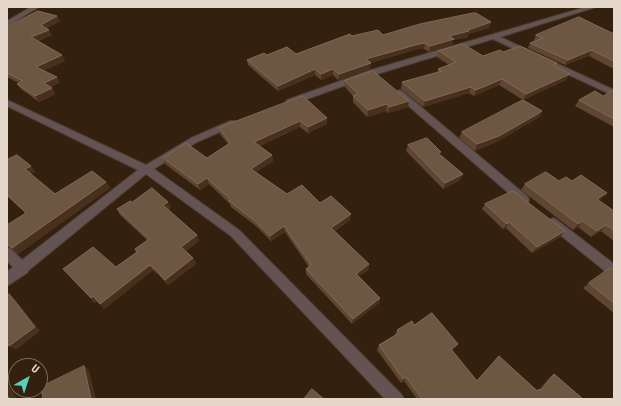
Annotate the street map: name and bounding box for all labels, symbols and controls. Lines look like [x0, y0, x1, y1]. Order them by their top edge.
north arrow [8, 358, 48, 398]
text: U [29, 362, 42, 376]

